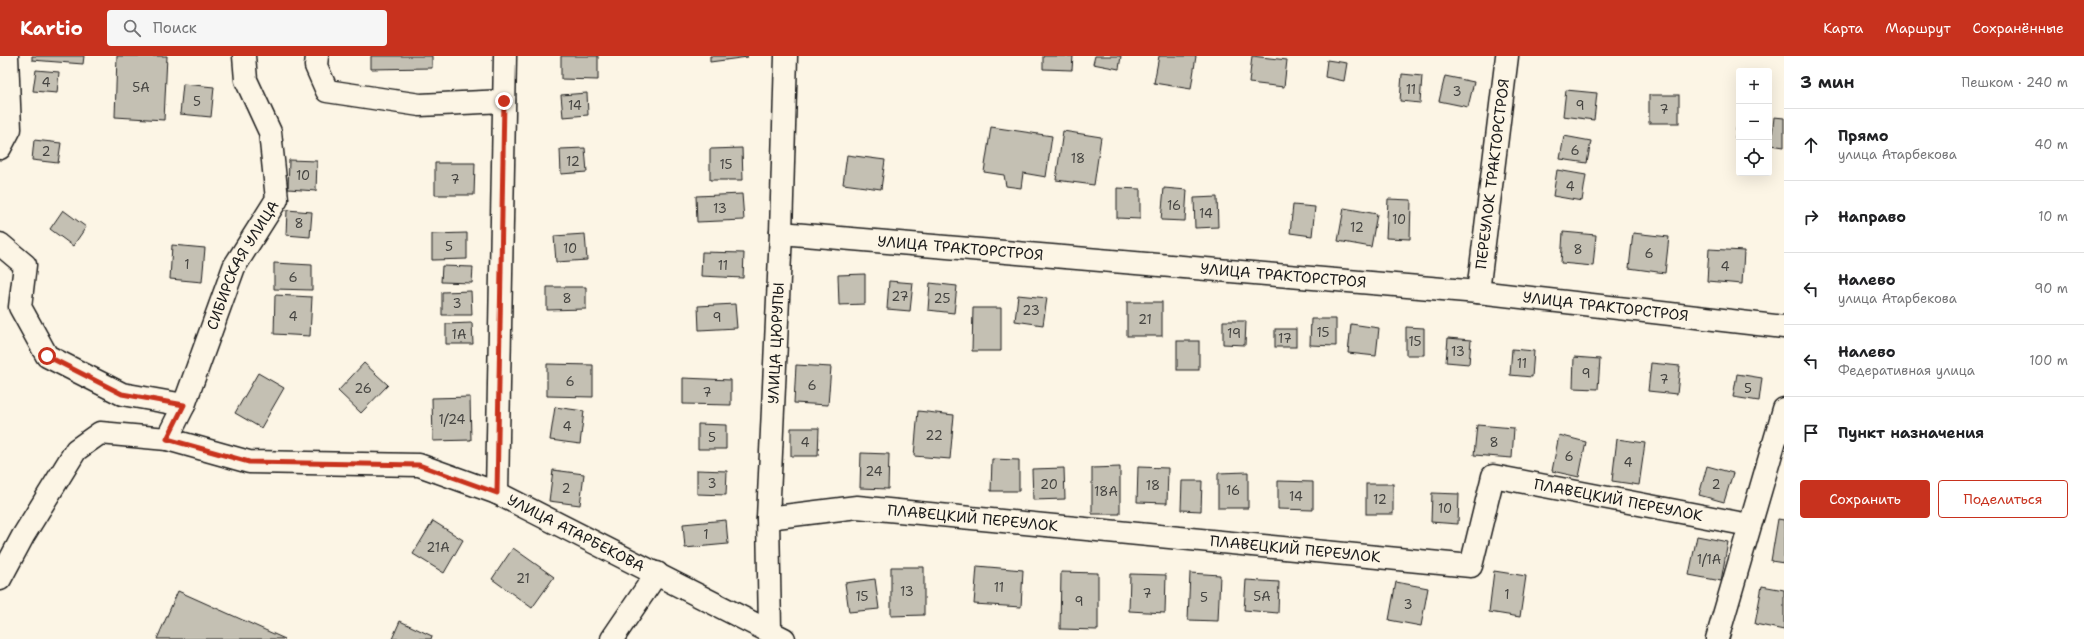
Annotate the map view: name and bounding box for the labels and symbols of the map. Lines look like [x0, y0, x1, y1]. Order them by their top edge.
house number: 4 [41, 74, 51, 91]
street label: ПЕРЕУЛОК ТРАКТОРСТРОЯ [1471, 77, 1514, 270]
house number: 5А [132, 79, 150, 96]
house number: 11 [1406, 81, 1416, 98]
house number: 3 [1452, 83, 1462, 100]
route end [495, 92, 513, 110]
house number: 5 [193, 93, 201, 110]
house number: 14 [568, 97, 582, 114]
house number: 9 [1575, 97, 1585, 114]
house number: 7 [1659, 101, 1669, 118]
house number: 6 [1570, 142, 1580, 159]
house number: 2 [41, 143, 51, 160]
house number: 18 [1071, 150, 1085, 167]
house number: 12 [566, 153, 580, 170]
house number: 15 [719, 156, 733, 173]
house number: 10 [296, 167, 310, 184]
house number: 7 [450, 171, 460, 188]
house number: 4 [1565, 178, 1575, 195]
street label: СИБИРСКАЯ УЛИЦА [202, 197, 284, 333]
house number: 16 [1167, 197, 1181, 214]
house number: 13 [713, 200, 727, 217]
house number: 14 [1199, 205, 1213, 222]
house number: 10 [1392, 211, 1406, 228]
house number: 8 [294, 215, 304, 232]
house number: 12 [1350, 219, 1364, 236]
street label: УЛИЦА ТРАКТОРСТРОЯ [876, 231, 1044, 265]
house number: 5 [445, 238, 453, 255]
house number: 10 [563, 240, 577, 257]
house number: 8 [1573, 241, 1583, 258]
house number: 6 [1644, 245, 1654, 262]
house number: 1 [184, 256, 190, 273]
house number: 11 [718, 257, 728, 274]
house number: 4 [1720, 258, 1730, 275]
street label: УЛИЦА ТРАКТОРСТРОЯ [1199, 259, 1367, 293]
house number: 6 [288, 269, 298, 286]
street label: УЛИЦА ЦЮРУПЫ [763, 282, 789, 405]
street label: УЛИЦА ТРАКТОРСТРОЯ [1522, 287, 1690, 326]
house number: 27 [891, 288, 909, 305]
house number: 8 [562, 290, 572, 307]
house number: 25 [934, 290, 950, 307]
house number: 3 [452, 295, 462, 312]
house number: 23 [1022, 302, 1040, 319]
house number: 4 [288, 308, 298, 325]
house number: 9 [712, 309, 722, 326]
house number: 21 [1138, 311, 1152, 328]
house number: 15 [1316, 324, 1330, 341]
house number: 19 [1227, 325, 1241, 342]
house number: 1А [452, 326, 466, 343]
house number: 17 [1278, 330, 1292, 347]
house number: 15 [1408, 333, 1422, 350]
house number: 13 [1451, 343, 1465, 360]
route start [38, 347, 56, 365]
house number: 11 [1517, 355, 1527, 372]
house number: 9 [1581, 365, 1591, 382]
house number: 7 [1659, 371, 1669, 388]
house number: 6 [565, 373, 575, 390]
house number: 6 [807, 377, 817, 394]
house number: 26 [354, 380, 372, 397]
house number: 5 [1744, 380, 1752, 397]
house number: 7 [702, 384, 712, 401]
house number: 1/24 [439, 411, 465, 428]
house number: 4 [562, 418, 572, 435]
house number: 22 [925, 427, 943, 444]
house number: 5 [708, 429, 716, 446]
house number: 4 [800, 434, 810, 451]
house number: 8 [1489, 434, 1499, 451]
house number: 6 [1564, 448, 1574, 465]
house number: 4 [1623, 454, 1633, 471]
house number: 24 [865, 463, 883, 480]
street label: ПЛАВЕЦКИЙ ПЕРЕУЛОК [1532, 474, 1705, 526]
house number: 3 [707, 475, 717, 492]
house number: 20 [1040, 476, 1058, 493]
house number: 2 [1711, 476, 1721, 493]
house number: 18 [1146, 477, 1160, 494]
house number: 2 [561, 480, 571, 497]
house number: 16 [1226, 482, 1240, 499]
house number: 18А [1094, 483, 1118, 500]
house number: 14 [1289, 488, 1303, 505]
street label: УЛИЦА АТАРБЕКОВА [504, 490, 648, 576]
house number: 12 [1373, 491, 1387, 508]
street label: ПЛАВЕЦКИЙ ПЕРЕУЛОК [886, 500, 1059, 536]
house number: 10 [1438, 500, 1452, 517]
house number: 1 [703, 526, 709, 543]
street label: ПЛАВЕЦКИЙ ПЕРЕУЛОК [1209, 531, 1382, 567]
house number: 21А [426, 539, 450, 556]
house number: 1/1А [1697, 551, 1721, 568]
house number: 21 [516, 570, 530, 587]
house number: 11 [994, 579, 1004, 596]
house number: 13 [900, 583, 914, 600]
house number: 7 [1142, 585, 1152, 602]
house number: 1 [1504, 586, 1510, 603]
house number: 15 [855, 588, 869, 605]
house number: 5А [1253, 588, 1271, 605]
house number: 5 [1200, 589, 1208, 606]
house number: 9 [1074, 593, 1084, 610]
house number: 3 [1403, 596, 1413, 613]

